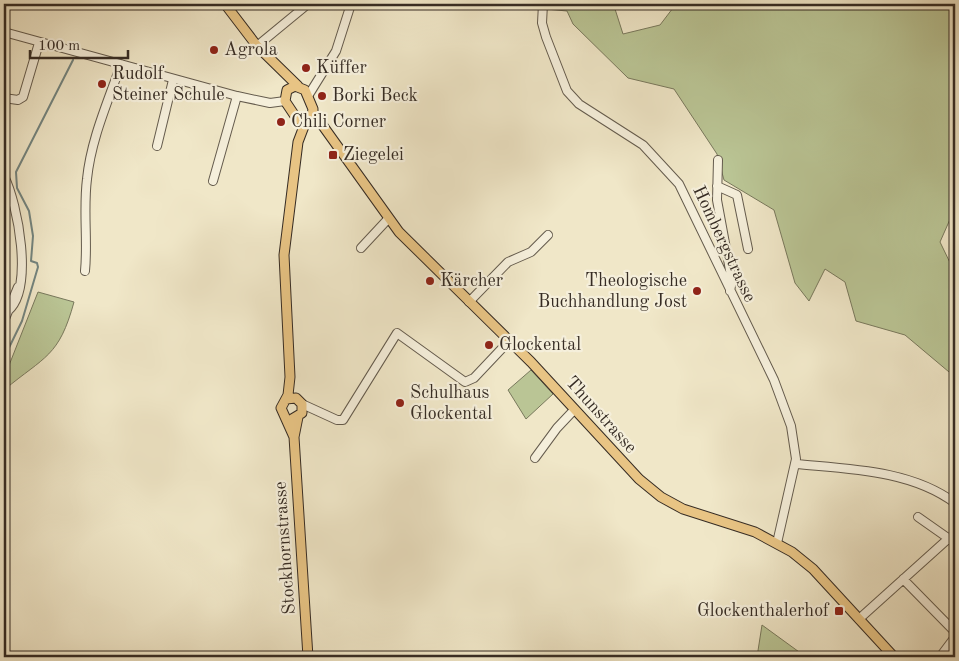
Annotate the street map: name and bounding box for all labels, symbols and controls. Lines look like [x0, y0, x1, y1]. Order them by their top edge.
scale bar [30, 28, 128, 60]
text: 100 m [38, 39, 80, 54]
place label: Agrola [224, 41, 278, 59]
marker: Agrola [208, 44, 220, 56]
place label: Küffer [316, 59, 367, 77]
marker: Küffer [300, 62, 312, 74]
place label: Rudolf Steiner Schule [112, 65, 225, 104]
marker: Rudolf Steiner Schule [96, 78, 108, 90]
place label: Borki Beck [332, 87, 418, 105]
marker: Borki Beck [316, 90, 328, 102]
place label: Chili Corner [291, 113, 387, 131]
marker: Chili Corner [275, 116, 287, 128]
place label: Ziegelei [343, 146, 404, 164]
marker: Ziegelei [327, 149, 339, 161]
street label: Hombergstrasse [689, 183, 759, 305]
place label: Kärcher [440, 272, 504, 290]
place label: Theologische Buchhandlung Jost [538, 272, 687, 311]
marker: Kärcher [424, 275, 436, 287]
marker: Theologische Buchhandlung Jost [691, 285, 703, 297]
place label: Glockental [499, 336, 581, 354]
marker: Glockental [483, 339, 495, 351]
street label: Thunstrasse [562, 373, 640, 457]
place label: Schulhaus Glockental [410, 384, 492, 423]
marker: Schulhaus Glockental [394, 397, 406, 409]
street label: Stockhornstrasse [271, 481, 299, 615]
place label: Glockenthalerhof [697, 602, 830, 620]
marker: Glockenthalerhof [833, 605, 845, 617]

